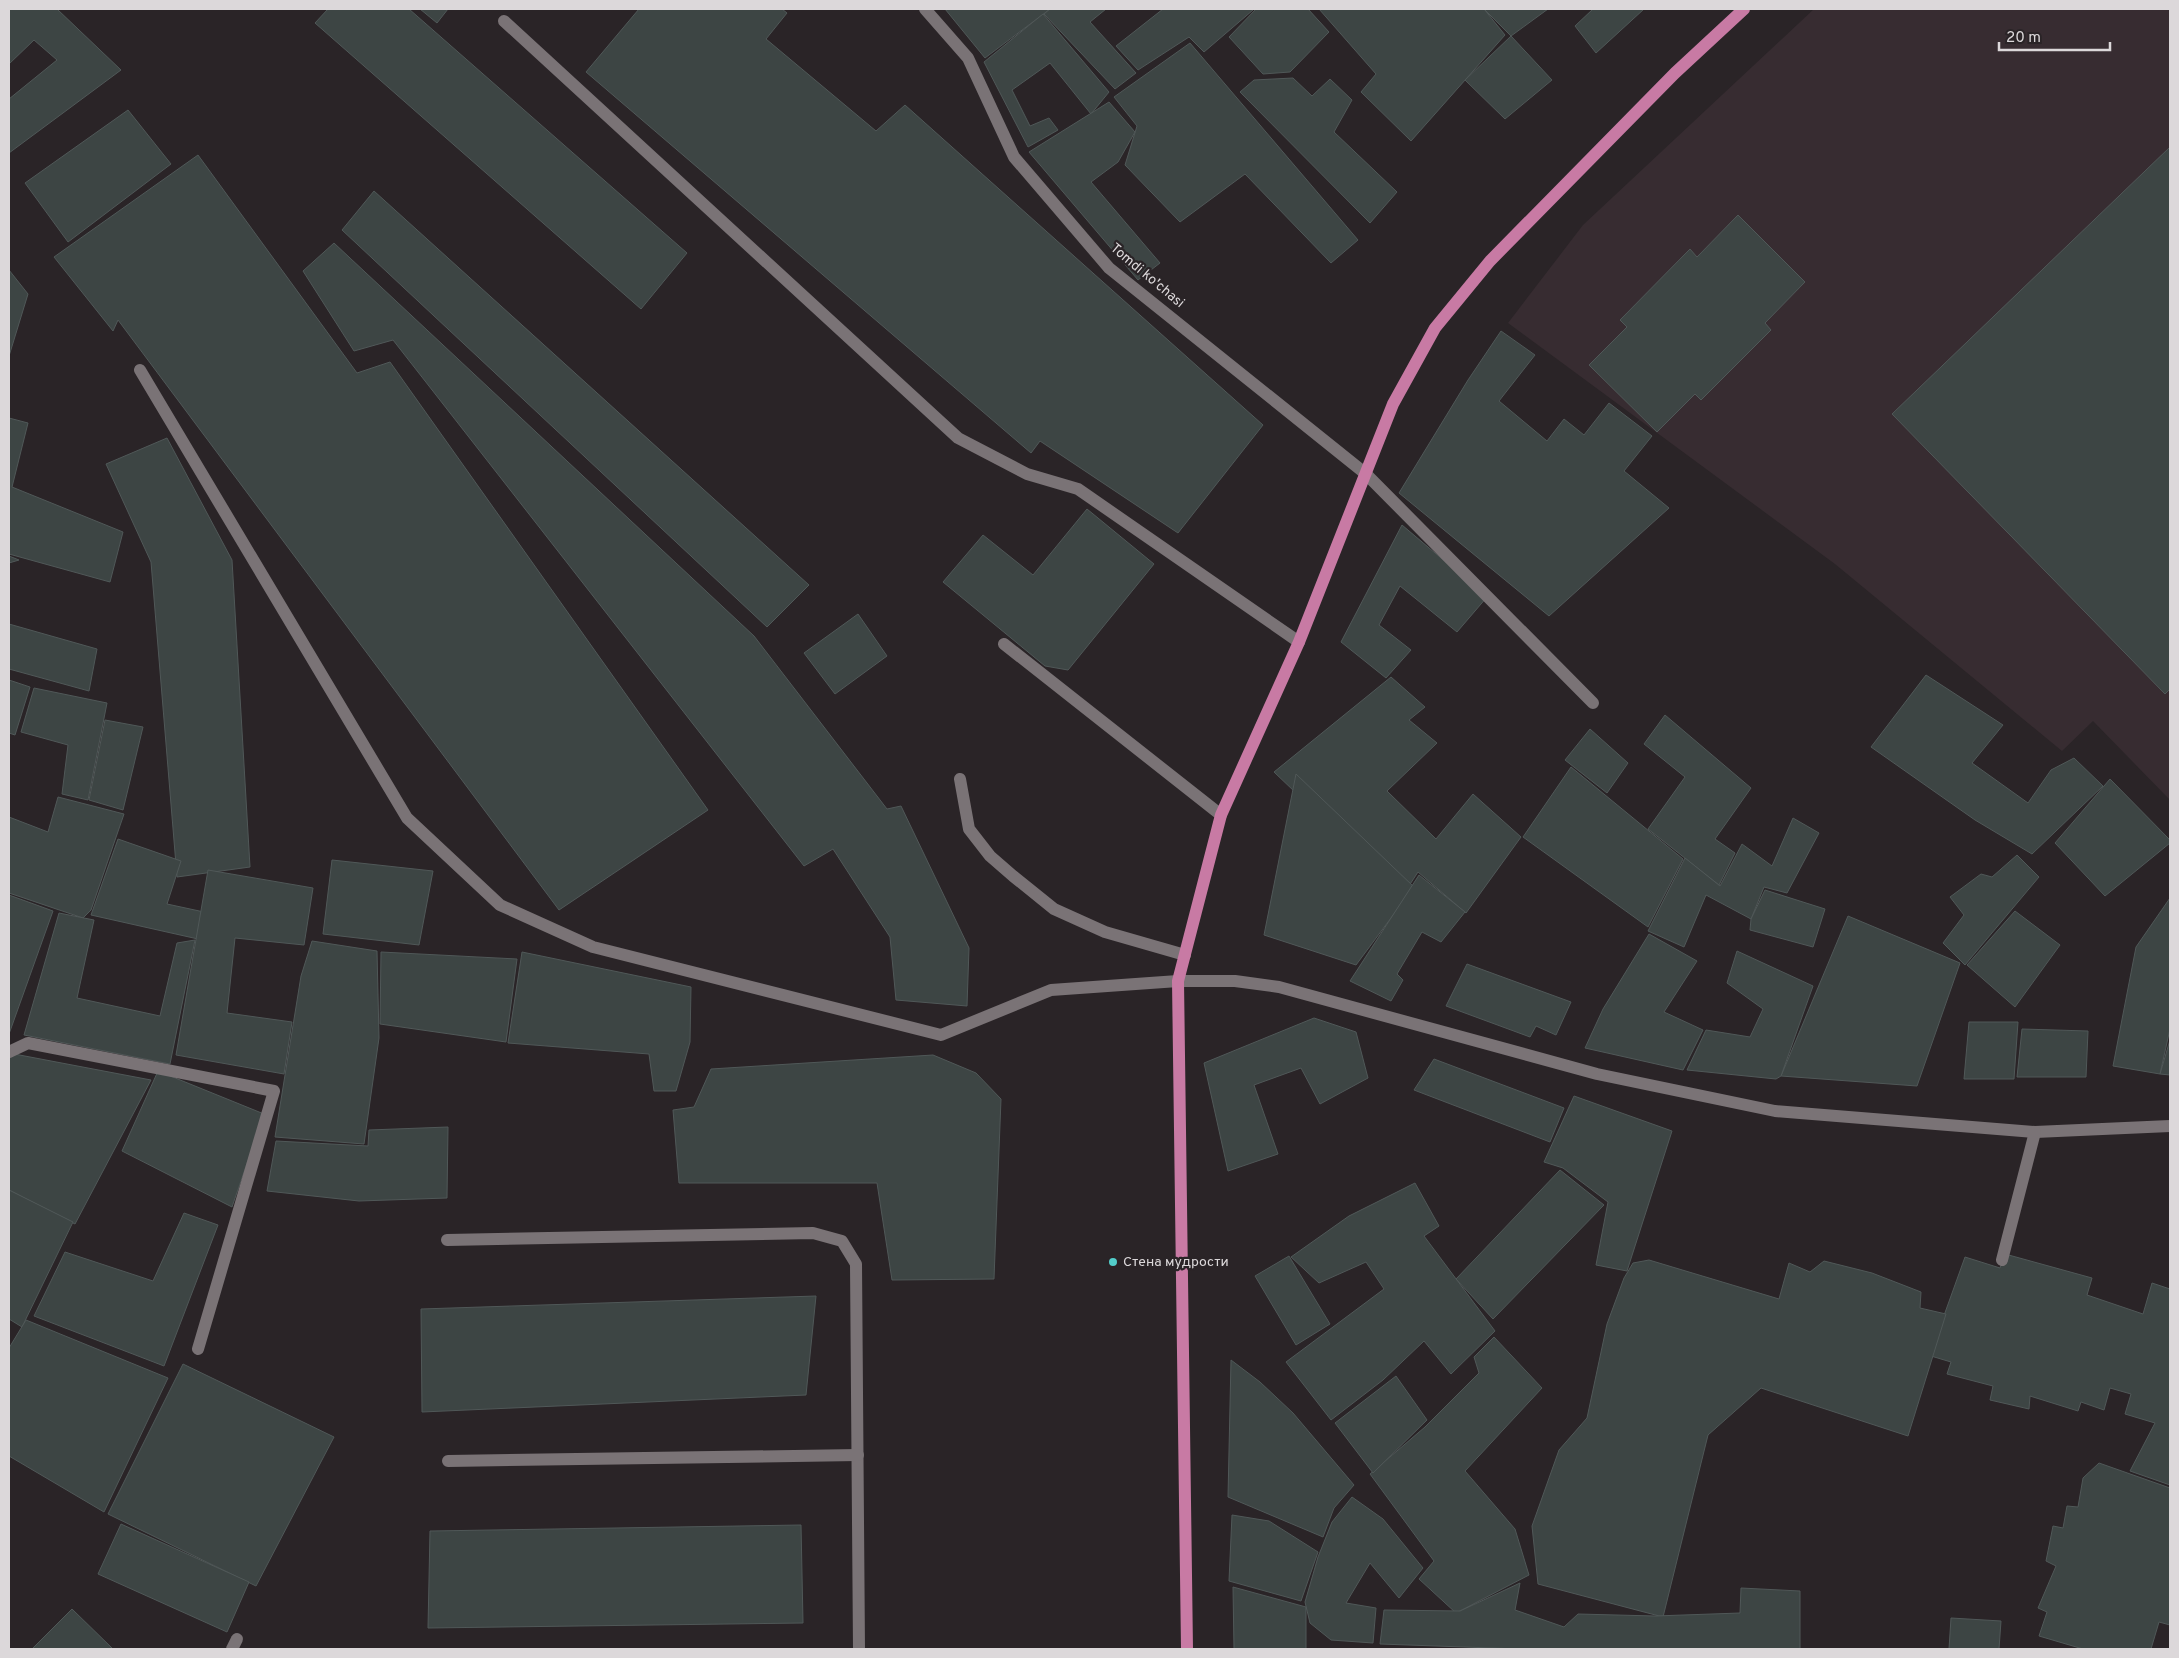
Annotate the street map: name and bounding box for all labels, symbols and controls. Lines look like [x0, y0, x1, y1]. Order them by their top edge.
scale bar [1999, 20, 2110, 52]
text: 20 m [2006, 29, 2041, 48]
street label: Tomdi ko'chasi [1106, 240, 1188, 312]
place label: Стена мудрости [1123, 1254, 1229, 1271]
marker: Стена мудрости [1107, 1256, 1119, 1268]

